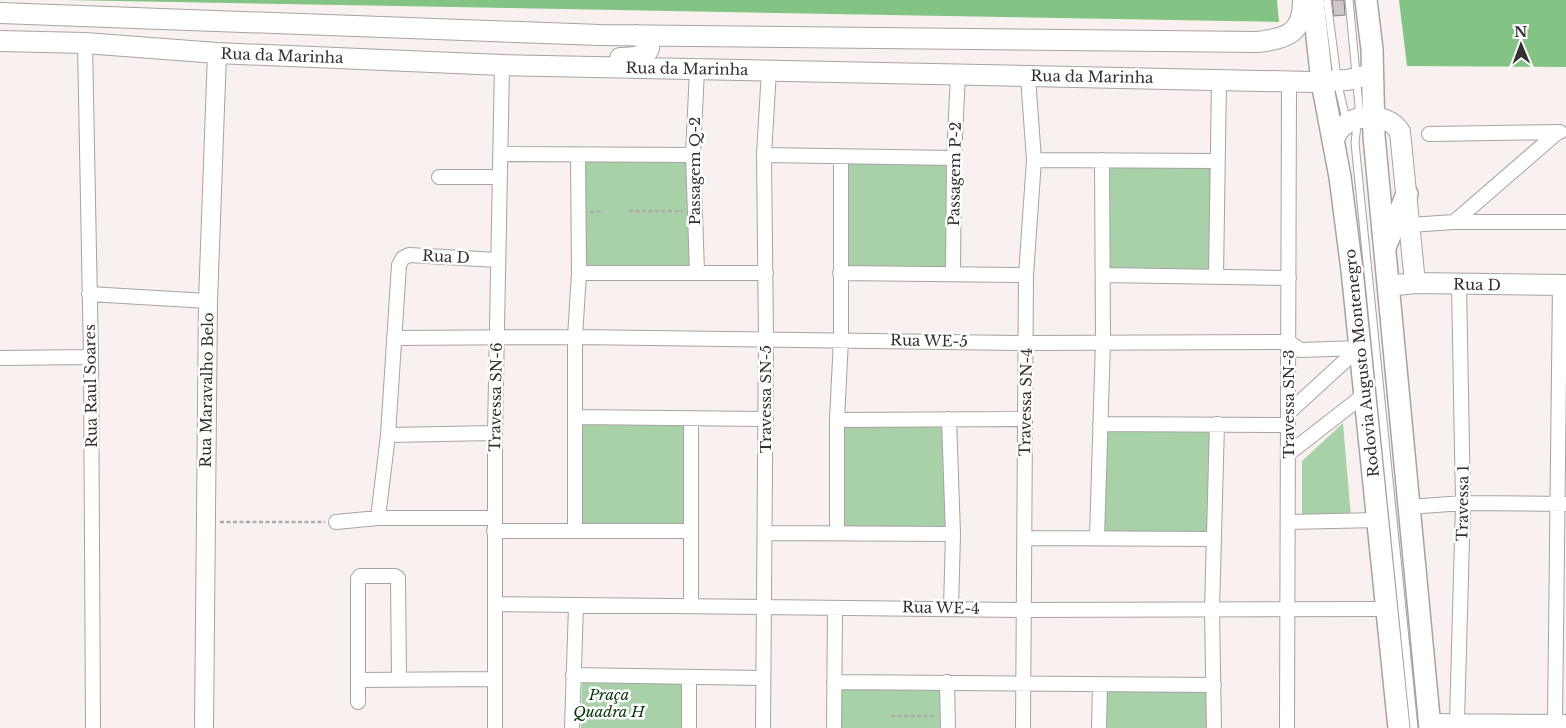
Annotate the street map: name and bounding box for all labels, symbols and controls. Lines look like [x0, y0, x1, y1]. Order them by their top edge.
north arrow [1496, 20, 1546, 70]
text: N [1514, 23, 1528, 41]
street label: Rua da Marinha [220, 44, 344, 67]
street label: Rua da Marinha [625, 58, 749, 79]
street label: Rua da Marinha [1030, 66, 1154, 87]
street label: Passagem Q-2 [685, 117, 704, 225]
street label: Passagem P-2 [944, 122, 965, 226]
street label: Rua D [422, 246, 470, 267]
street label: Rodovia Augusto Montenegro [1340, 248, 1383, 478]
street label: Rua D [1453, 275, 1501, 294]
street label: Rua Maravalho Belo [196, 312, 217, 468]
street label: Rua Raul Soares [80, 324, 101, 448]
street label: Rua WE-5 [890, 330, 968, 351]
street label: Travessa SN-6 [485, 342, 506, 452]
street label: Travessa SN-5 [756, 345, 775, 453]
street label: Travessa SN-4 [1015, 348, 1036, 456]
street label: Travessa SN-3 [1279, 350, 1298, 458]
street label: Travessa 1 [1452, 465, 1473, 541]
street label: Rua WE-4 [902, 597, 980, 618]
park label: Praça Quadra H [573, 685, 646, 721]

